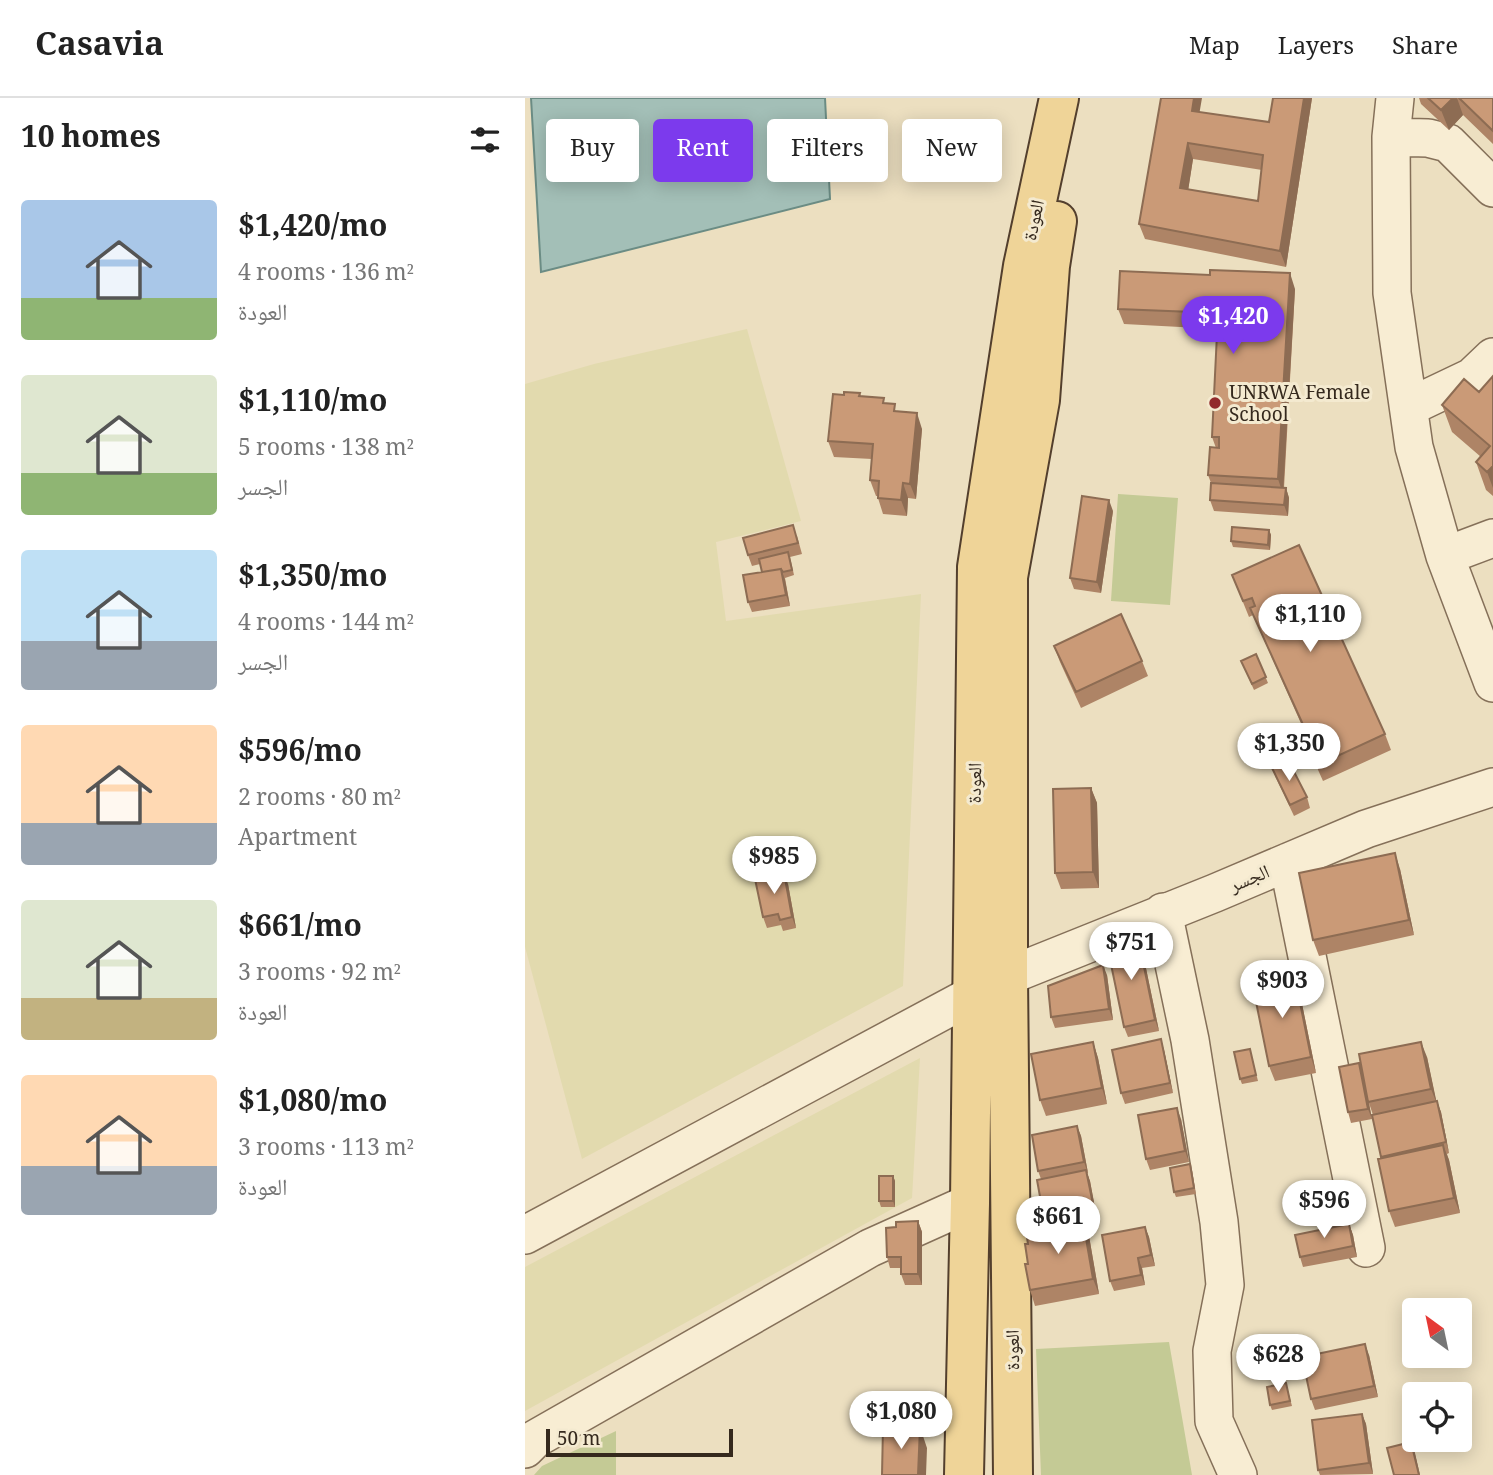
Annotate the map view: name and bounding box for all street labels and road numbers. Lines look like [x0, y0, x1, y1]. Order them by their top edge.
street label: العودة [1016, 197, 1056, 244]
street label: العودة [961, 762, 993, 804]
street label: الجسر [1224, 858, 1276, 904]
street label: العودة [999, 1329, 1031, 1371]

